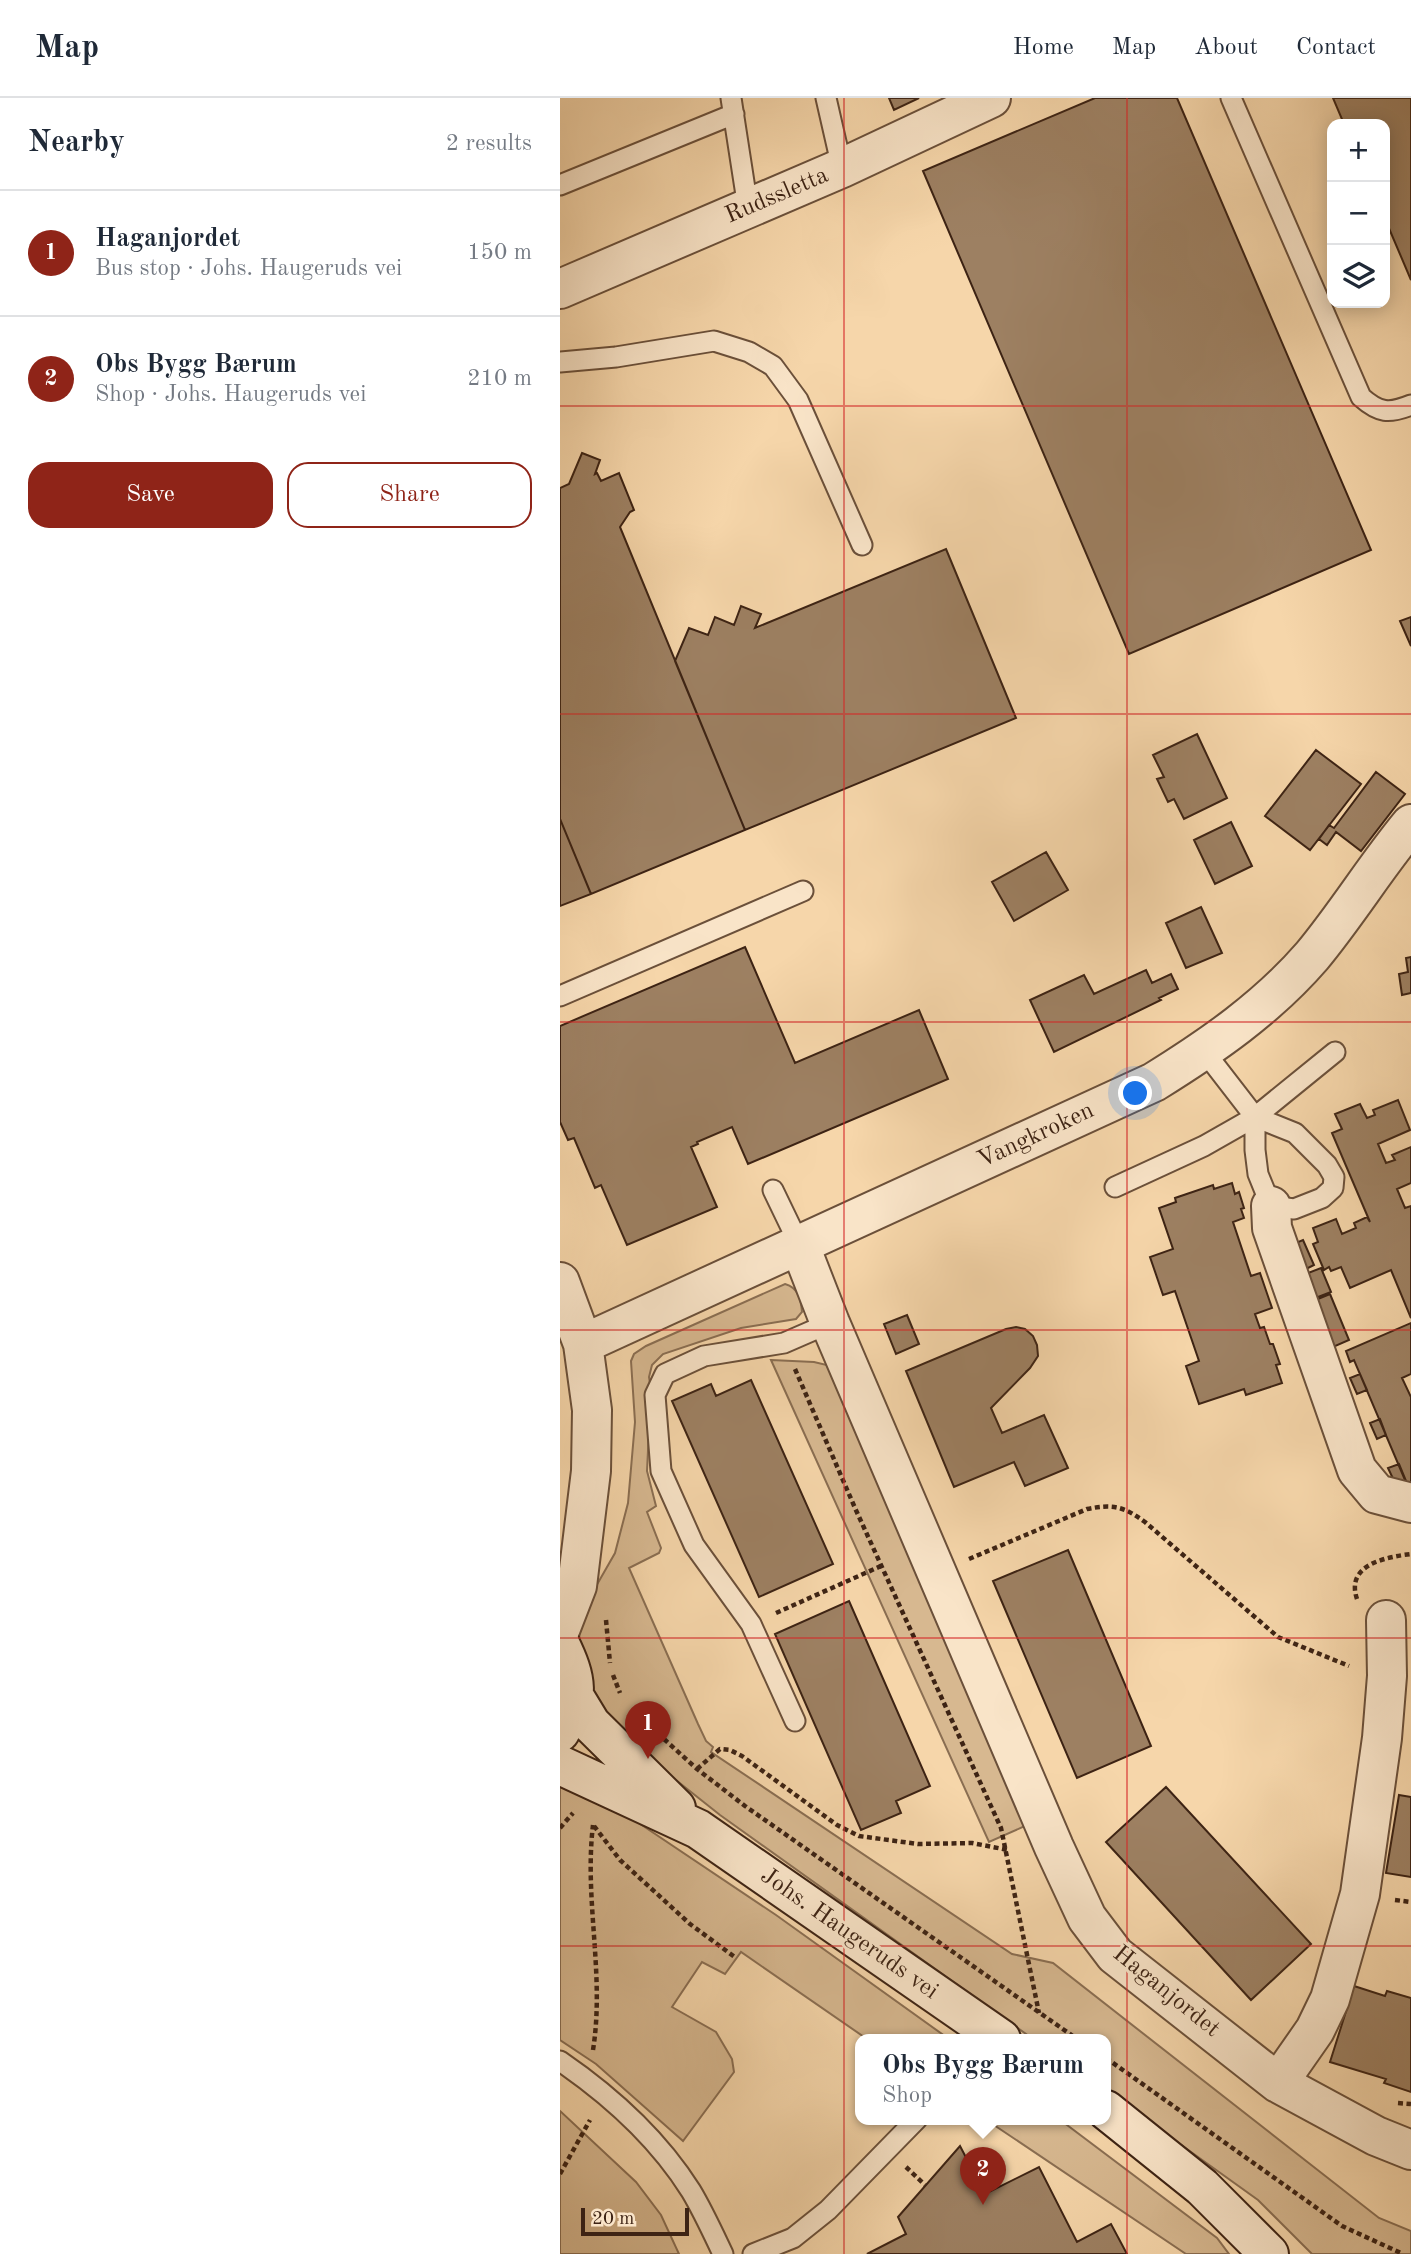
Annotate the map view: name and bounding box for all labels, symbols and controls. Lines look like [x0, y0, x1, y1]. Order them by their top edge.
text: Map [35, 32, 99, 65]
text: Home [1013, 36, 1074, 60]
text: Map [1112, 36, 1156, 60]
text: About [1194, 36, 1258, 60]
text: Contact [1296, 36, 1376, 60]
map controls [1327, 119, 1390, 308]
button: + [1327, 119, 1390, 182]
text: Nearby [28, 128, 125, 158]
text: 2 results [446, 132, 532, 155]
street label: Rudssletta [722, 164, 832, 228]
button: − [1327, 182, 1390, 245]
text: Haganjordet [95, 226, 240, 252]
text: 1 [44, 241, 58, 264]
text: 150 m [467, 241, 532, 264]
button: layers [1327, 245, 1390, 308]
text: Bus stop · Johs. Haugeruds vei [95, 257, 402, 280]
text: Obs Bygg Bærum [95, 352, 297, 378]
text: 2 [44, 367, 58, 390]
text: 210 m [467, 367, 532, 390]
text: Shop · Johs. Haugeruds vei [95, 383, 366, 406]
button: Save [28, 462, 273, 528]
button: Share [287, 462, 532, 528]
your location [1118, 1076, 1152, 1110]
street label: Vangkroken [974, 1099, 1098, 1173]
pin: 1 [625, 1701, 671, 1759]
street label: Johs. Haugeruds vei [756, 1864, 942, 2004]
street label: Haganjordet [1108, 1942, 1224, 2042]
popup [855, 2034, 1111, 2125]
text: Obs Bygg Bærum [882, 2053, 1084, 2079]
text: Shop [882, 2084, 932, 2107]
pin: 2 [960, 2147, 1006, 2205]
scale bar [581, 2205, 690, 2237]
text: 20 m [592, 2210, 634, 2229]

